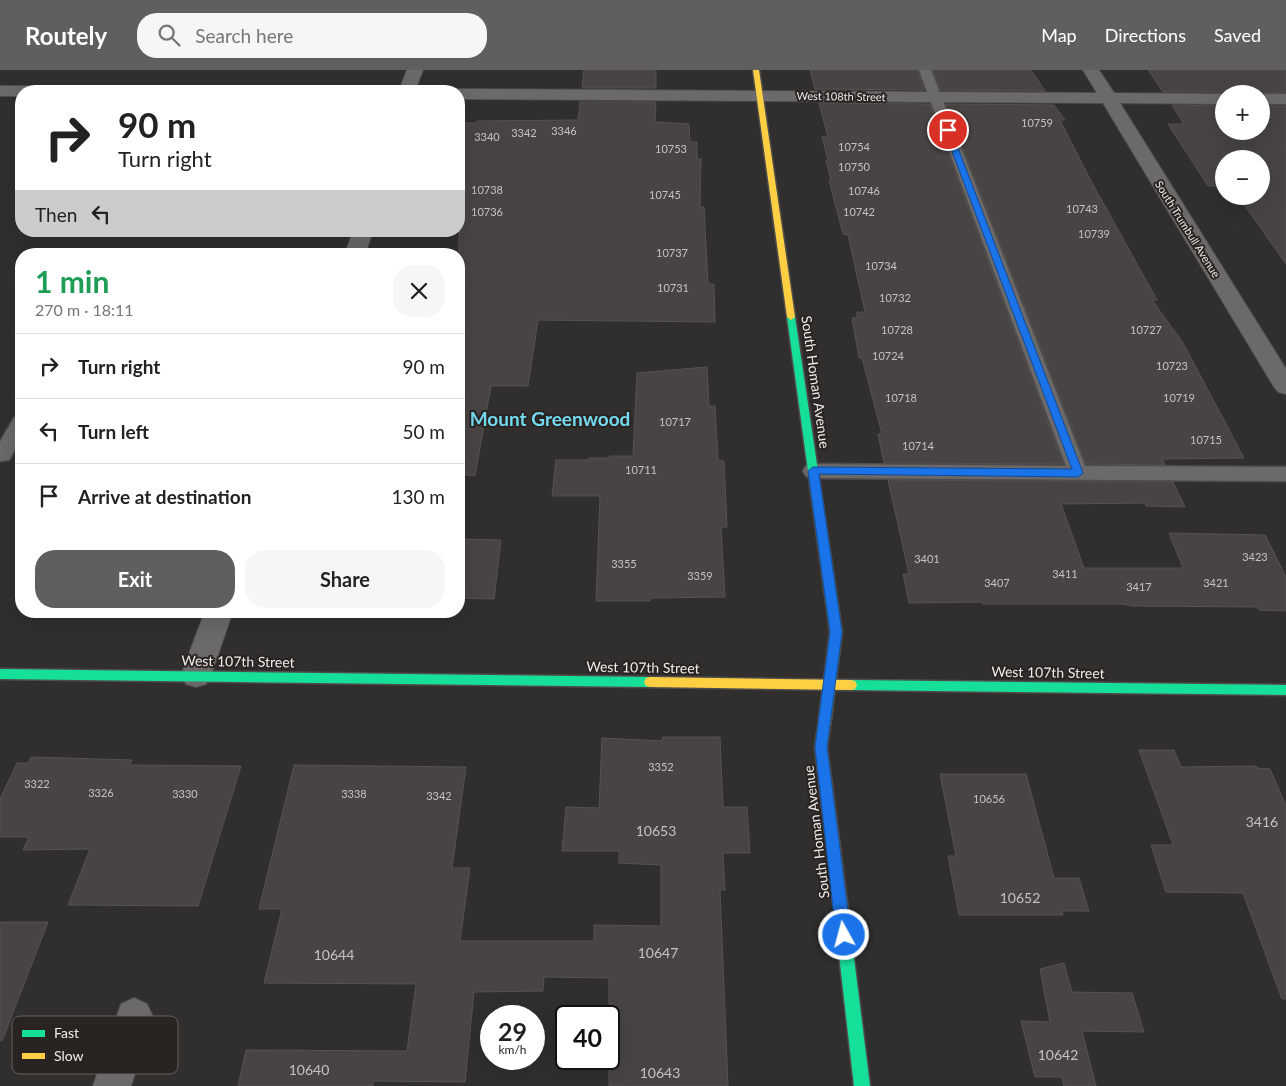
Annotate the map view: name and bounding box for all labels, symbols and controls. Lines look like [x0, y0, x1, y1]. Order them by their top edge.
search box [137, 13, 487, 58]
text: Routely [25, 21, 107, 50]
icon: search [155, 21, 183, 49]
text: Search here [195, 24, 293, 47]
text: Map [1041, 24, 1077, 46]
text: Directions [1105, 24, 1186, 46]
text: Saved [1214, 24, 1261, 46]
map controls [1215, 85, 1270, 205]
button: + [1215, 85, 1270, 140]
street label: West 108th Street [796, 89, 886, 103]
text: 90 m [118, 103, 196, 145]
icon: right [35, 105, 100, 170]
pin [927, 109, 969, 151]
icon: arrive [934, 116, 962, 144]
house number: 10759 [1021, 116, 1053, 129]
house number: 3346 [551, 124, 577, 137]
house number: 3342 [511, 126, 537, 139]
house number: 3340 [474, 130, 500, 143]
house number: 10754 [838, 140, 871, 153]
house number: 10753 [655, 142, 687, 155]
text: Turn right [118, 145, 212, 172]
button: − [1215, 150, 1270, 205]
house number: 10750 [838, 160, 871, 173]
street label: South Trumbull Avenue [1153, 178, 1223, 280]
house number: 10738 [471, 183, 503, 196]
house number: 10746 [848, 184, 880, 197]
house number: 10745 [649, 188, 681, 201]
icon: left [87, 200, 115, 228]
house number: 10743 [1066, 202, 1098, 215]
text: Then [35, 203, 77, 226]
house number: 10736 [471, 205, 503, 218]
house number: 10742 [843, 205, 875, 218]
house number: 10739 [1078, 227, 1110, 240]
house number: 10737 [656, 246, 688, 259]
house number: 10734 [865, 259, 898, 272]
text: 1 min [35, 263, 109, 299]
button: close [393, 265, 445, 317]
house number: 10731 [657, 281, 689, 294]
house number: 10732 [879, 291, 911, 304]
text: 270 m · 18:11 [35, 300, 134, 319]
street label: South Homan Avenue [798, 315, 834, 449]
house number: 10728 [881, 323, 913, 336]
house number: 10727 [1130, 323, 1162, 336]
house number: 10724 [872, 349, 905, 362]
icon: right [35, 352, 63, 380]
text: Turn right [78, 355, 160, 378]
text: 90 m [402, 355, 445, 378]
house number: 10723 [1156, 359, 1188, 372]
house number: 10718 [885, 391, 917, 404]
house number: 10719 [1163, 391, 1195, 404]
district label: Mount Greenwood [470, 407, 630, 430]
house number: 10717 [659, 415, 691, 428]
icon: left [35, 417, 63, 445]
text: Turn left [78, 420, 149, 443]
text: 50 m [402, 420, 445, 443]
house number: 10715 [1190, 433, 1222, 446]
house number: 10714 [902, 439, 935, 452]
house number: 10711 [625, 463, 657, 476]
icon: arrive [35, 482, 63, 510]
text: Arrive at destination [78, 485, 251, 508]
text: 130 m [391, 485, 445, 508]
button: Exit [35, 550, 235, 608]
button: Share [245, 550, 445, 608]
house number: 3423 [1242, 550, 1268, 563]
house number: 3401 [914, 552, 940, 565]
house number: 3355 [611, 557, 637, 570]
house number: 3411 [1052, 567, 1078, 580]
house number: 3359 [687, 569, 713, 582]
house number: 3407 [984, 576, 1010, 589]
house number: 3421 [1203, 576, 1229, 589]
house number: 3417 [1126, 580, 1152, 593]
street label: West 107th Street [181, 652, 295, 670]
street label: West 107th Street [586, 658, 700, 676]
street label: West 107th Street [991, 663, 1105, 681]
house number: 3352 [648, 760, 674, 773]
street label: South Homan Avenue [799, 765, 833, 899]
house number: 3322 [24, 777, 50, 790]
house number: 3326 [88, 786, 114, 799]
house number: 3330 [172, 787, 198, 800]
house number: 3338 [341, 787, 367, 800]
house number: 3342 [426, 789, 452, 802]
house number: 10656 [973, 792, 1005, 805]
house number: 3416 [1246, 813, 1278, 830]
house number: 10653 [636, 822, 676, 839]
house number: 10652 [1000, 889, 1040, 906]
position arrow [817, 908, 869, 960]
house number: 10647 [638, 944, 678, 961]
house number: 10644 [314, 946, 354, 963]
speed limit sign: 40 [555, 1005, 620, 1070]
legend [12, 1016, 178, 1074]
text: 29 [498, 1016, 527, 1046]
text: Fast [54, 1024, 79, 1041]
text: km/h [498, 1042, 527, 1057]
house number: 10642 [1038, 1046, 1078, 1063]
text: Slow [54, 1047, 84, 1064]
house number: 10640 [289, 1061, 329, 1078]
house number: 10643 [640, 1064, 680, 1081]

